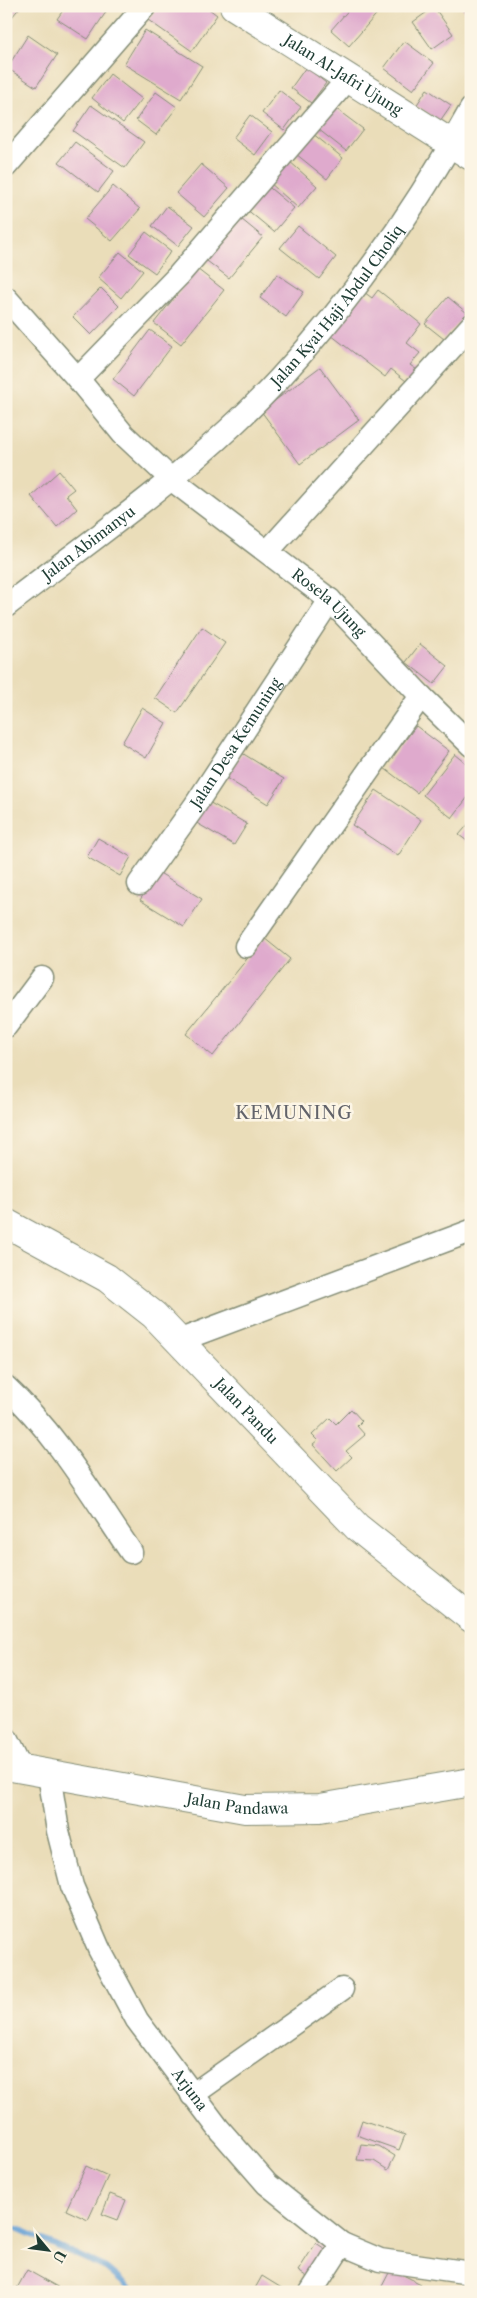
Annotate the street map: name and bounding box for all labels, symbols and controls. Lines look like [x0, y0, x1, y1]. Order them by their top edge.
street label: Jalan Al-Jafri Ujung [279, 29, 406, 119]
street label: Jalan Kyai Haji Abdul Choliq [265, 221, 407, 392]
street label: Jalan Abimanyu [37, 501, 139, 585]
street label: Rosela Ujung [288, 564, 370, 641]
street label: Jalan Desa Kemuning [185, 674, 285, 813]
district label: KEMUNING [235, 1102, 353, 1124]
street label: Jalan Pandu [209, 1372, 282, 1448]
street label: Jalan Pandawa [183, 1788, 289, 1818]
street label: Arjuna [167, 2064, 212, 2115]
north arrow [22, 2226, 72, 2276]
text: U [48, 2247, 70, 2266]

